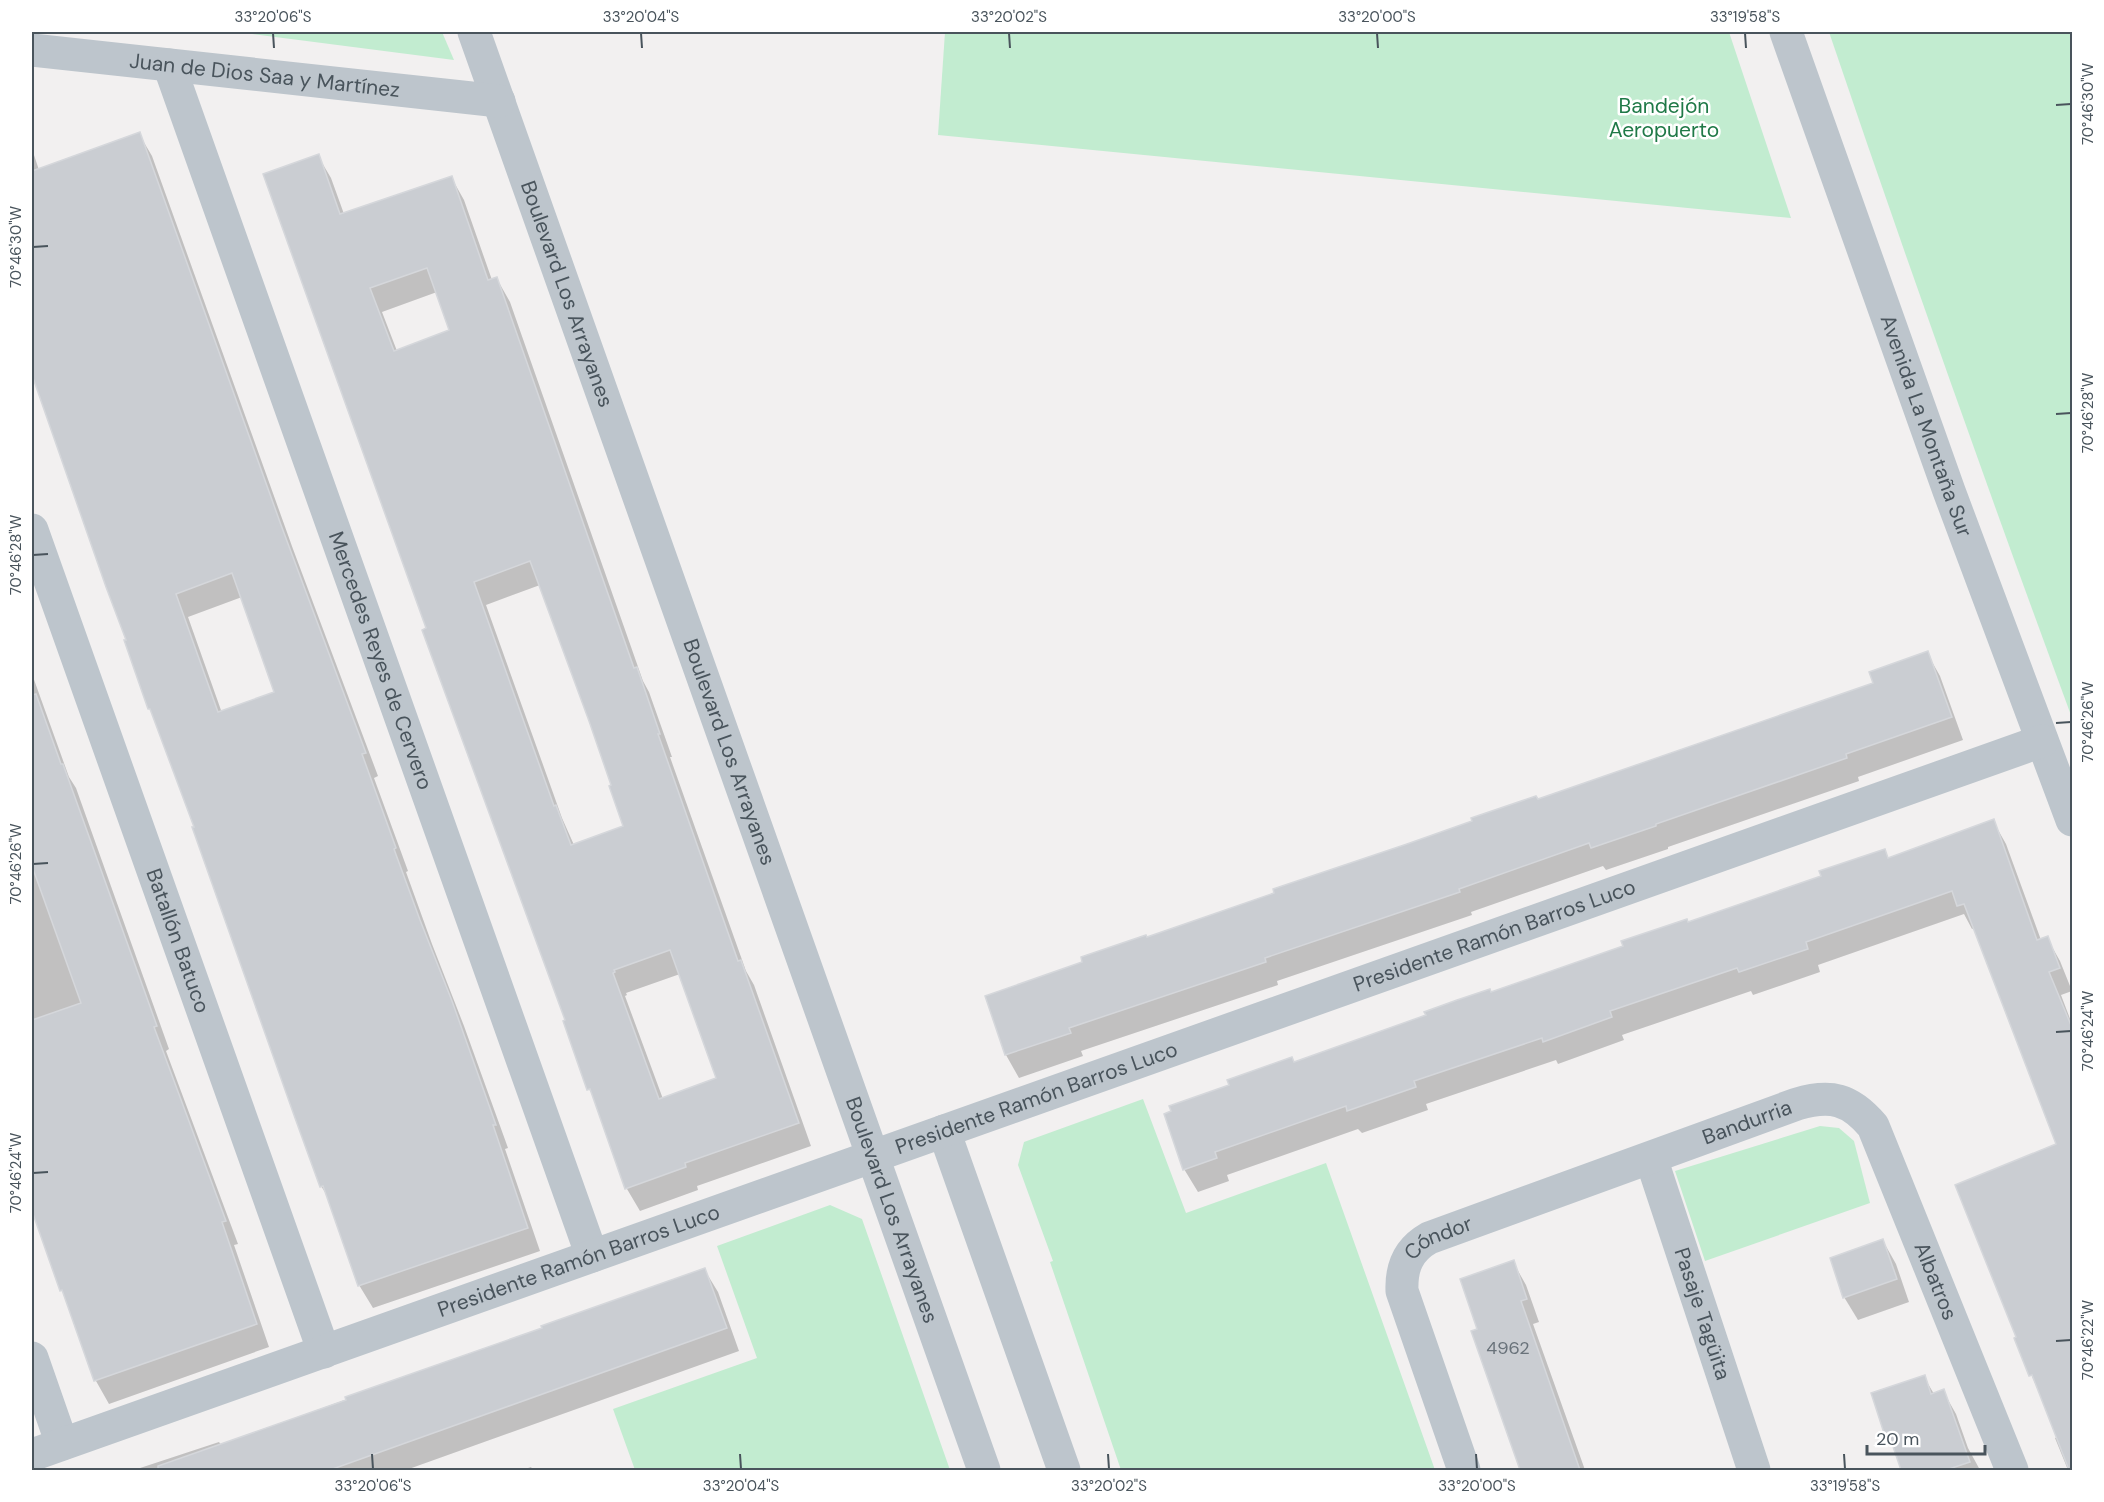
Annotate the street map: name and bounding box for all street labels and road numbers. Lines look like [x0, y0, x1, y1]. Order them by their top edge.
street label: Juan de Dios Saa y Martínez [128, 47, 401, 104]
street label: Boulevard Los Arrayanes [514, 177, 620, 411]
street label: Avenida La Montaña Sur [1874, 311, 1979, 541]
street label: Mercedes Reyes de Cervero [322, 528, 439, 793]
street label: Boulevard Los Arrayanes [676, 635, 782, 869]
street label: Batallón Batuco [139, 865, 216, 1017]
street label: Presidente Ramón Barros Luco [1350, 872, 1639, 999]
street label: Presidente Ramón Barros Luco [892, 1035, 1181, 1161]
street label: Boulevard Los Arrayanes [839, 1093, 945, 1327]
street label: Bandurria [1698, 1093, 1796, 1151]
street label: Presidente Ramón Barros Luco [434, 1198, 723, 1324]
street label: Cóndor [1398, 1209, 1476, 1266]
street label: Albatros [1907, 1238, 1964, 1324]
street label: Pasaje Tagüita [1667, 1244, 1737, 1384]

